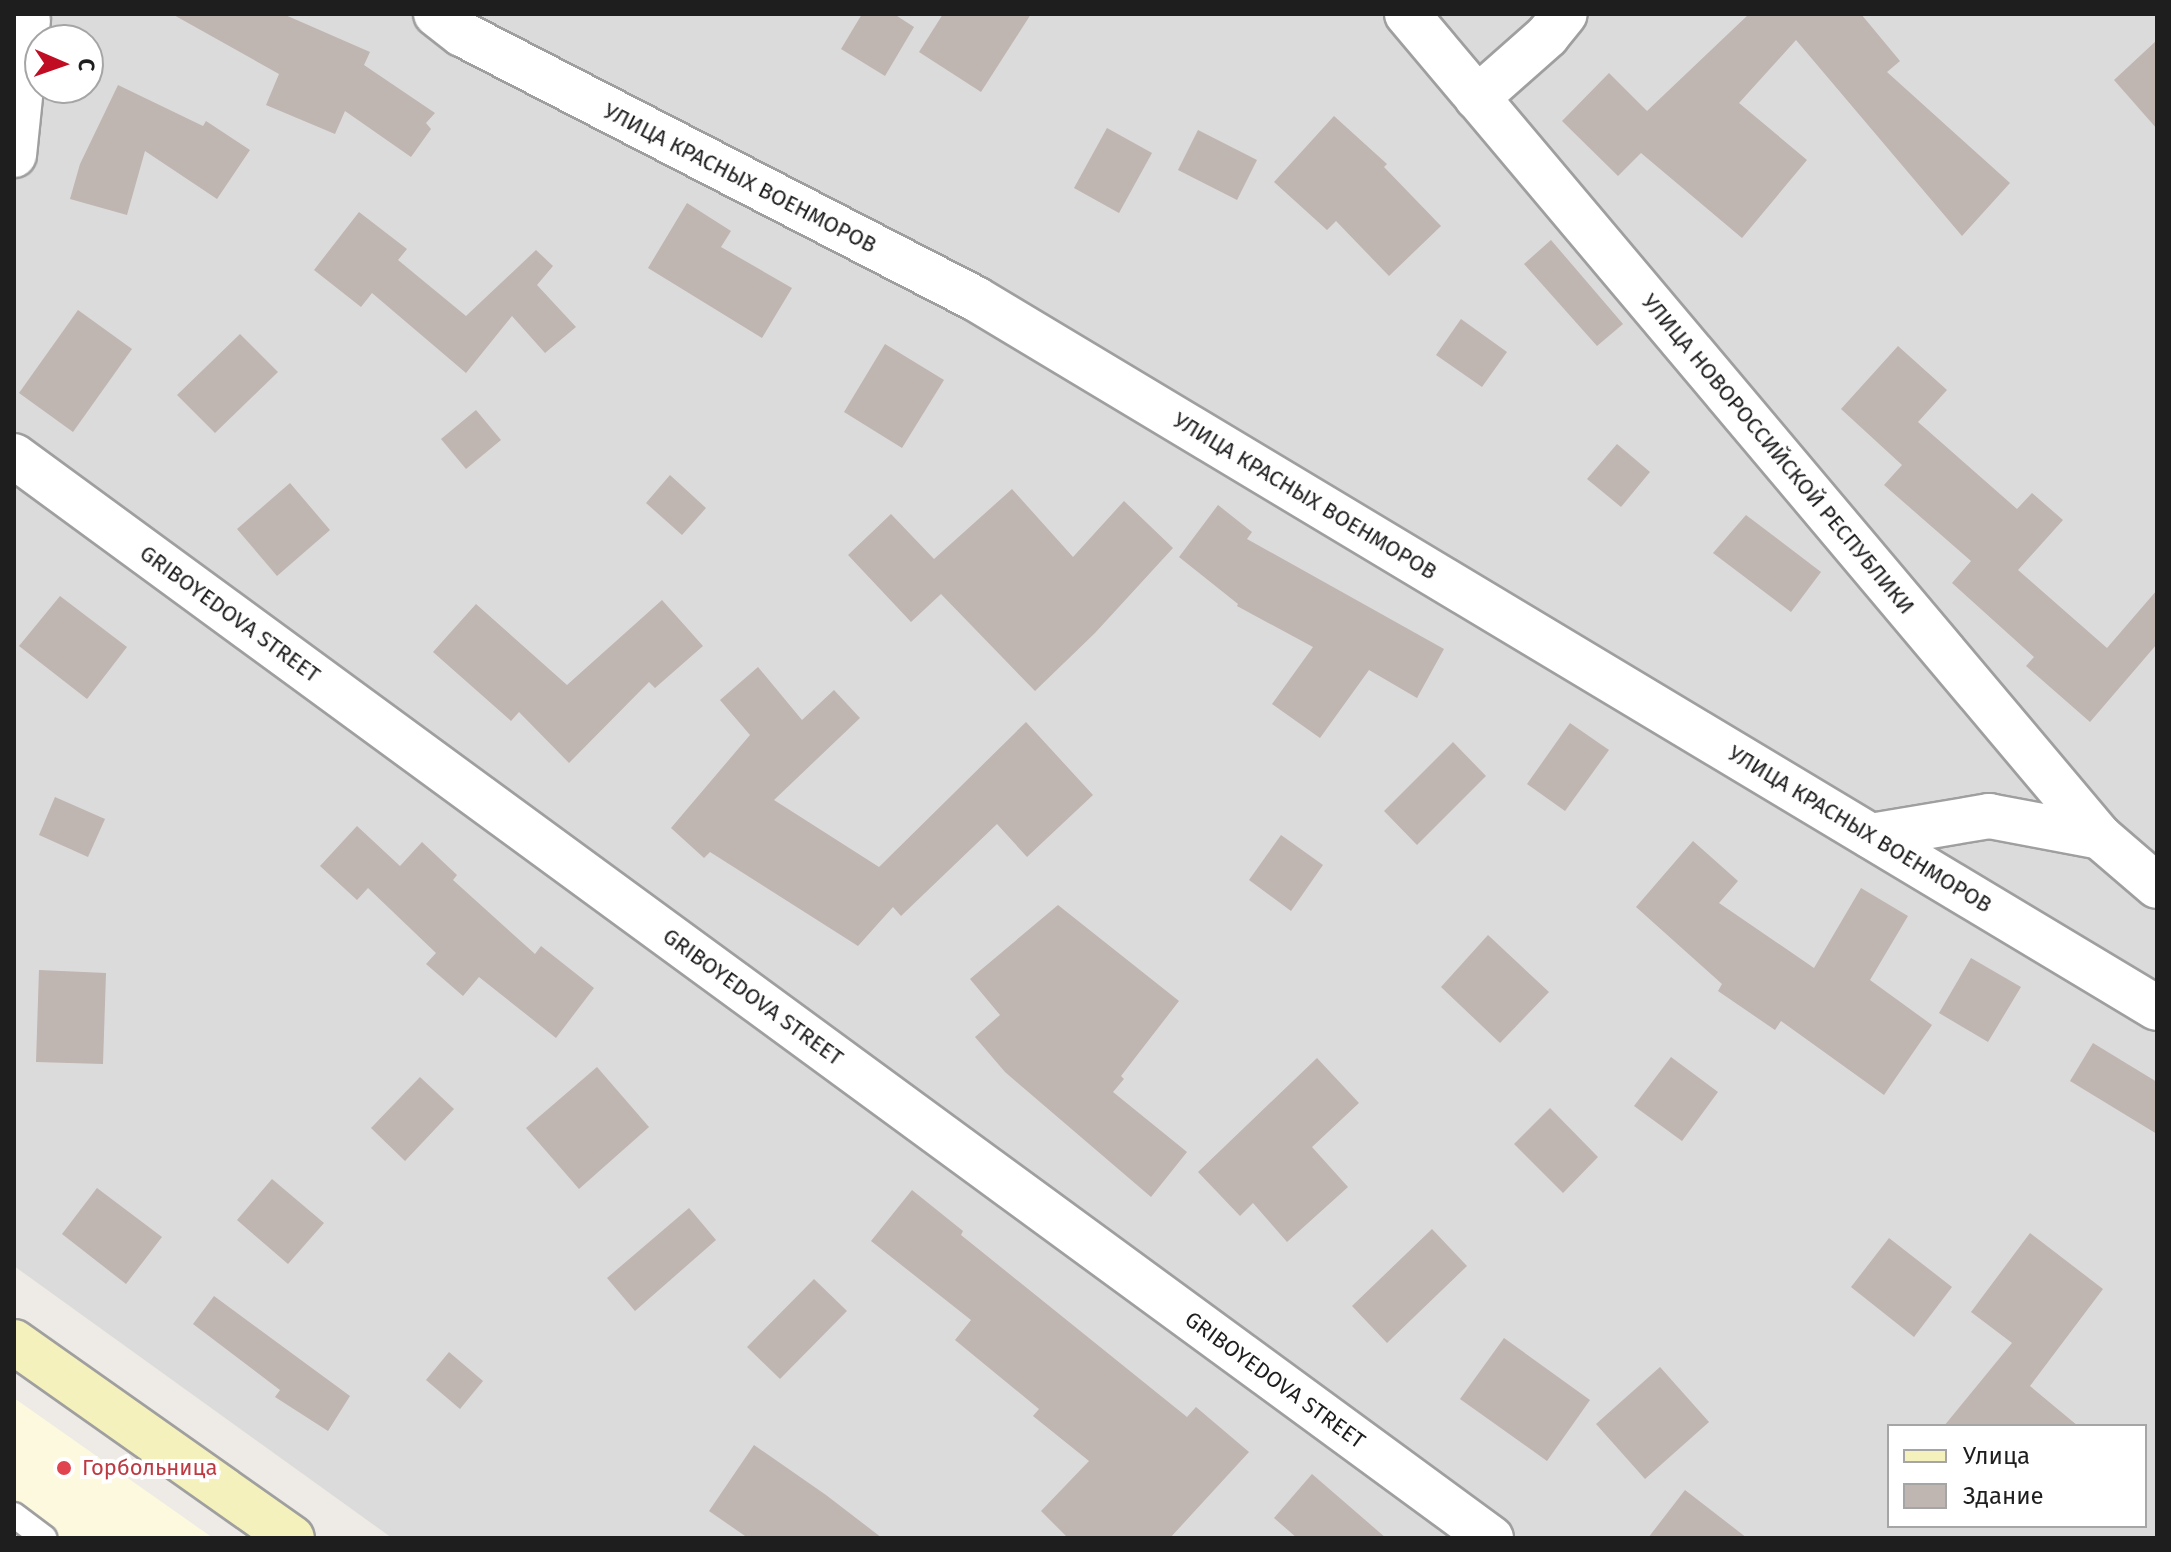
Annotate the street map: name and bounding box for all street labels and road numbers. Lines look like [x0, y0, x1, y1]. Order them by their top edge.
street label: УЛИЦА КРАСНЫХ ВОЕНМОРОВ [599, 98, 881, 258]
street label: УЛИЦА НОВОРОССИЙСКОЙ РЕСПУБЛИКИ [1636, 289, 1920, 619]
street label: УЛИЦА КРАСНЫХ ВОЕНМОРОВ [1169, 407, 1441, 585]
street label: GRIBOYEDOVA STREET [135, 540, 325, 688]
street label: УЛИЦА КРАСНЫХ ВОЕНМОРОВ [1724, 740, 1996, 918]
street label: GRIBOYEDOVA STREET [658, 923, 848, 1071]
street label: GRIBOYEDOVA STREET [1180, 1306, 1370, 1454]

